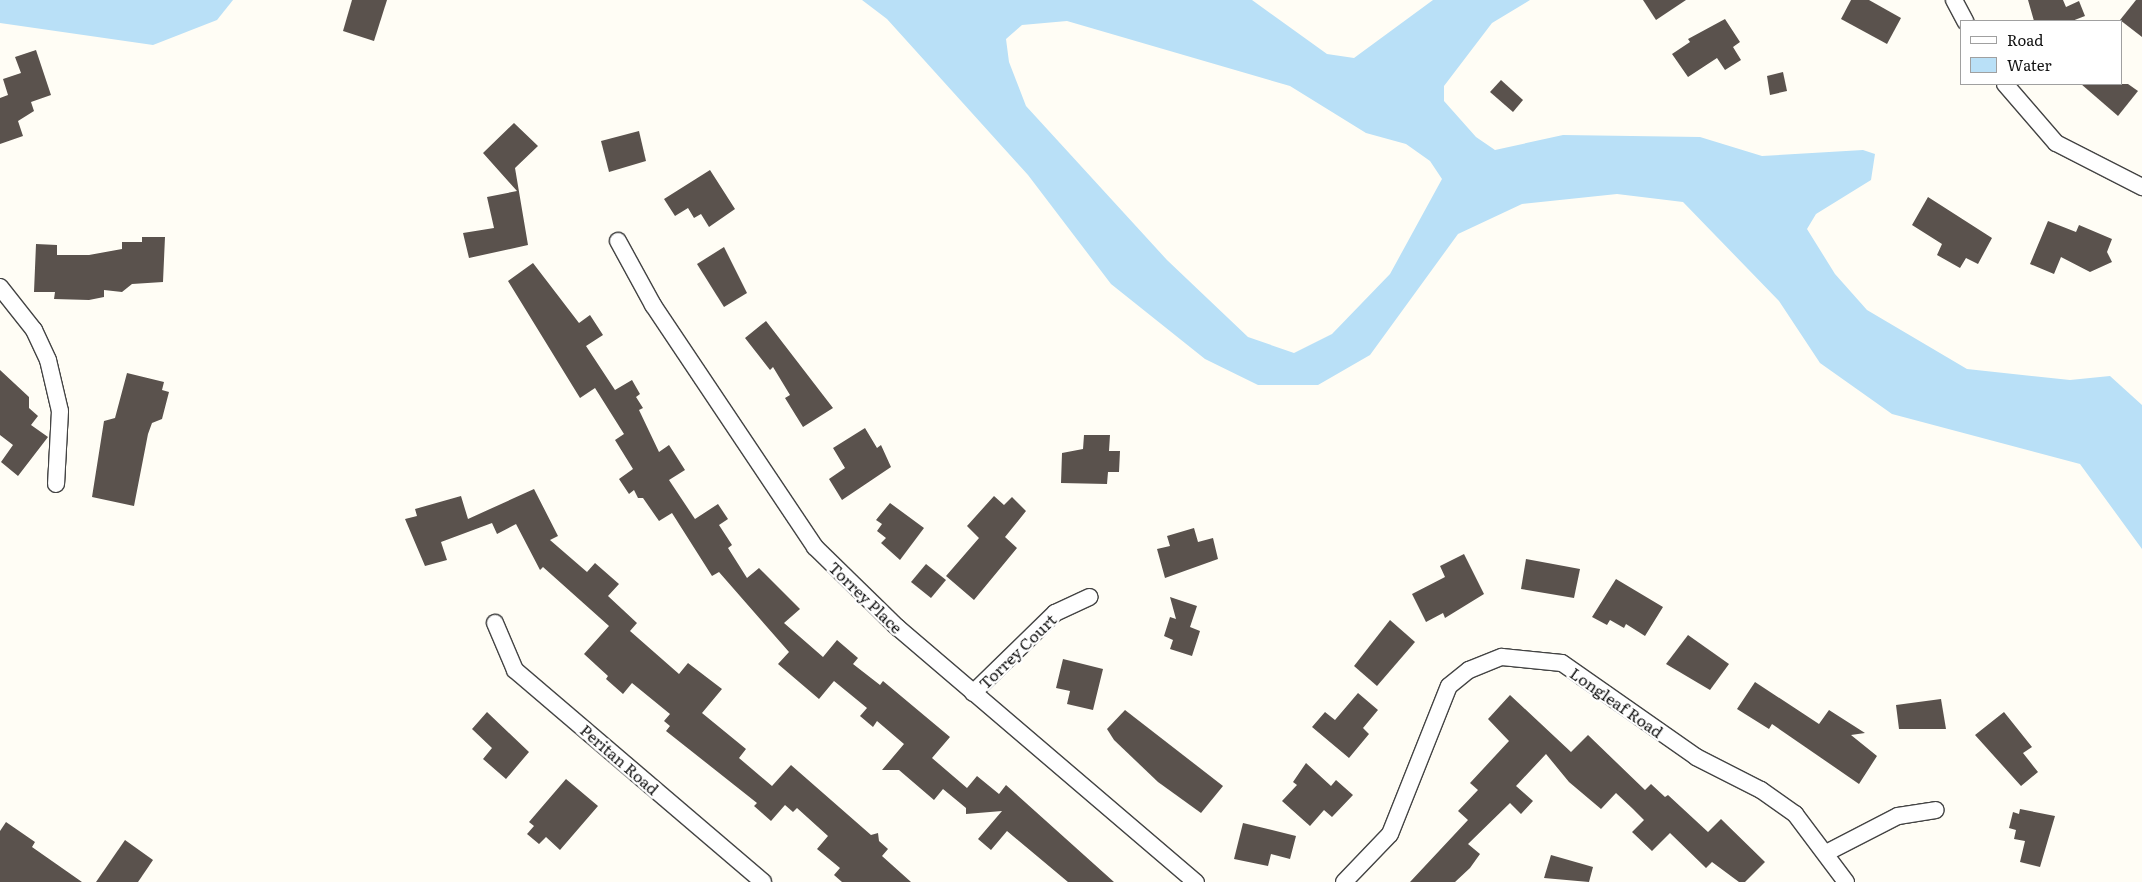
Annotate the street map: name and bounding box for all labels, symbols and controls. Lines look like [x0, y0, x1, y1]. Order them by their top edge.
legend [1960, 20, 2122, 85]
text: Road [2007, 28, 2043, 51]
text: Water [2007, 53, 2052, 76]
street label: Torrey Place [825, 557, 907, 637]
street label: Torrey Court [974, 609, 1060, 693]
street label: Longleaf Road [1567, 663, 1667, 741]
street label: Peritan Road [577, 720, 663, 798]

